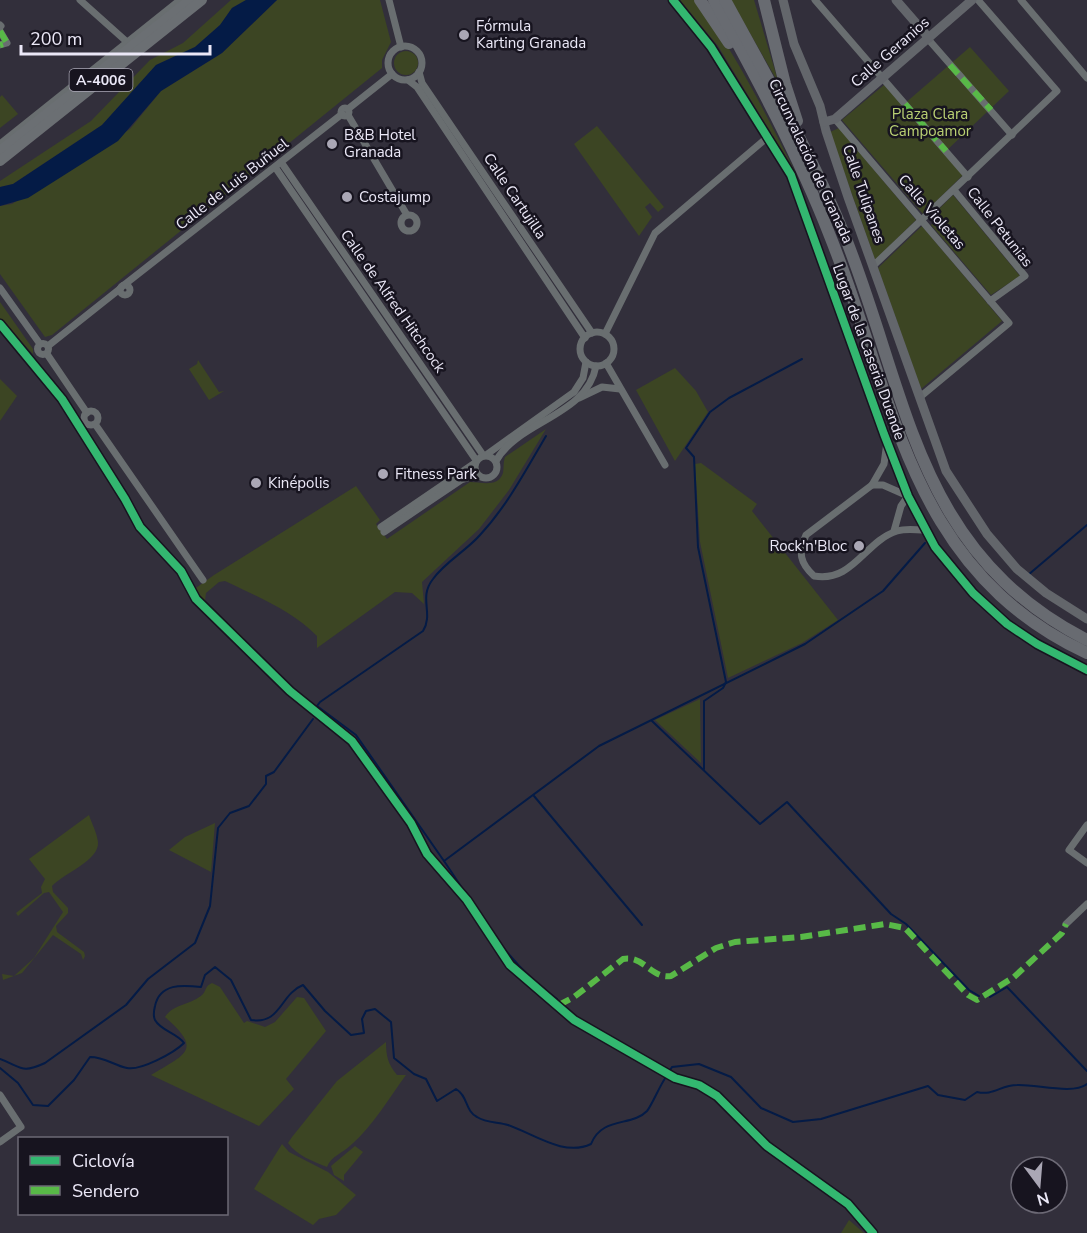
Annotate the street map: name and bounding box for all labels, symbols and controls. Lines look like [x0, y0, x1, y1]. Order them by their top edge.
street label: Calle Geranios [846, 12, 934, 92]
place label: Fórmula Karting Granada [476, 16, 586, 53]
scale bar [21, 18, 210, 56]
text: 200 m [30, 27, 82, 51]
marker: Fórmula Karting Granada [457, 28, 471, 42]
road number: A-4006 [70, 69, 132, 91]
street label: Circunvalación de Granada [764, 75, 858, 247]
park label: Plaza Clara Campoamor [889, 104, 972, 141]
place label: B&B Hotel Granada [344, 125, 416, 162]
street label: Calle de Luis Buñuel [172, 133, 293, 234]
marker: B&B Hotel Granada [325, 137, 339, 151]
street label: Calle Tulipanes [838, 142, 890, 246]
street label: Calle Cartujilla [479, 149, 551, 243]
street label: Calle Violetas [894, 170, 970, 254]
street label: Calle Petunias [962, 183, 1038, 271]
place label: Costajump [359, 187, 431, 207]
marker: Costajump [340, 190, 354, 204]
street label: Calle de Alfred Hitchcock [336, 226, 450, 377]
street label: Lugar de la Caseria Duende [828, 261, 910, 443]
place label: Fitness Park [395, 464, 477, 484]
marker: Fitness Park [376, 467, 390, 481]
place label: Kinépolis [268, 473, 330, 493]
marker: Kinépolis [249, 476, 263, 490]
place label: Rock'n'Bloc [769, 536, 847, 556]
marker: Rock'n'Bloc [852, 539, 866, 553]
legend [18, 1137, 228, 1215]
text: Ciclovía [72, 1149, 135, 1173]
north arrow [1009, 1155, 1069, 1215]
text: Sendero [72, 1179, 139, 1203]
text: N [1034, 1186, 1052, 1211]

